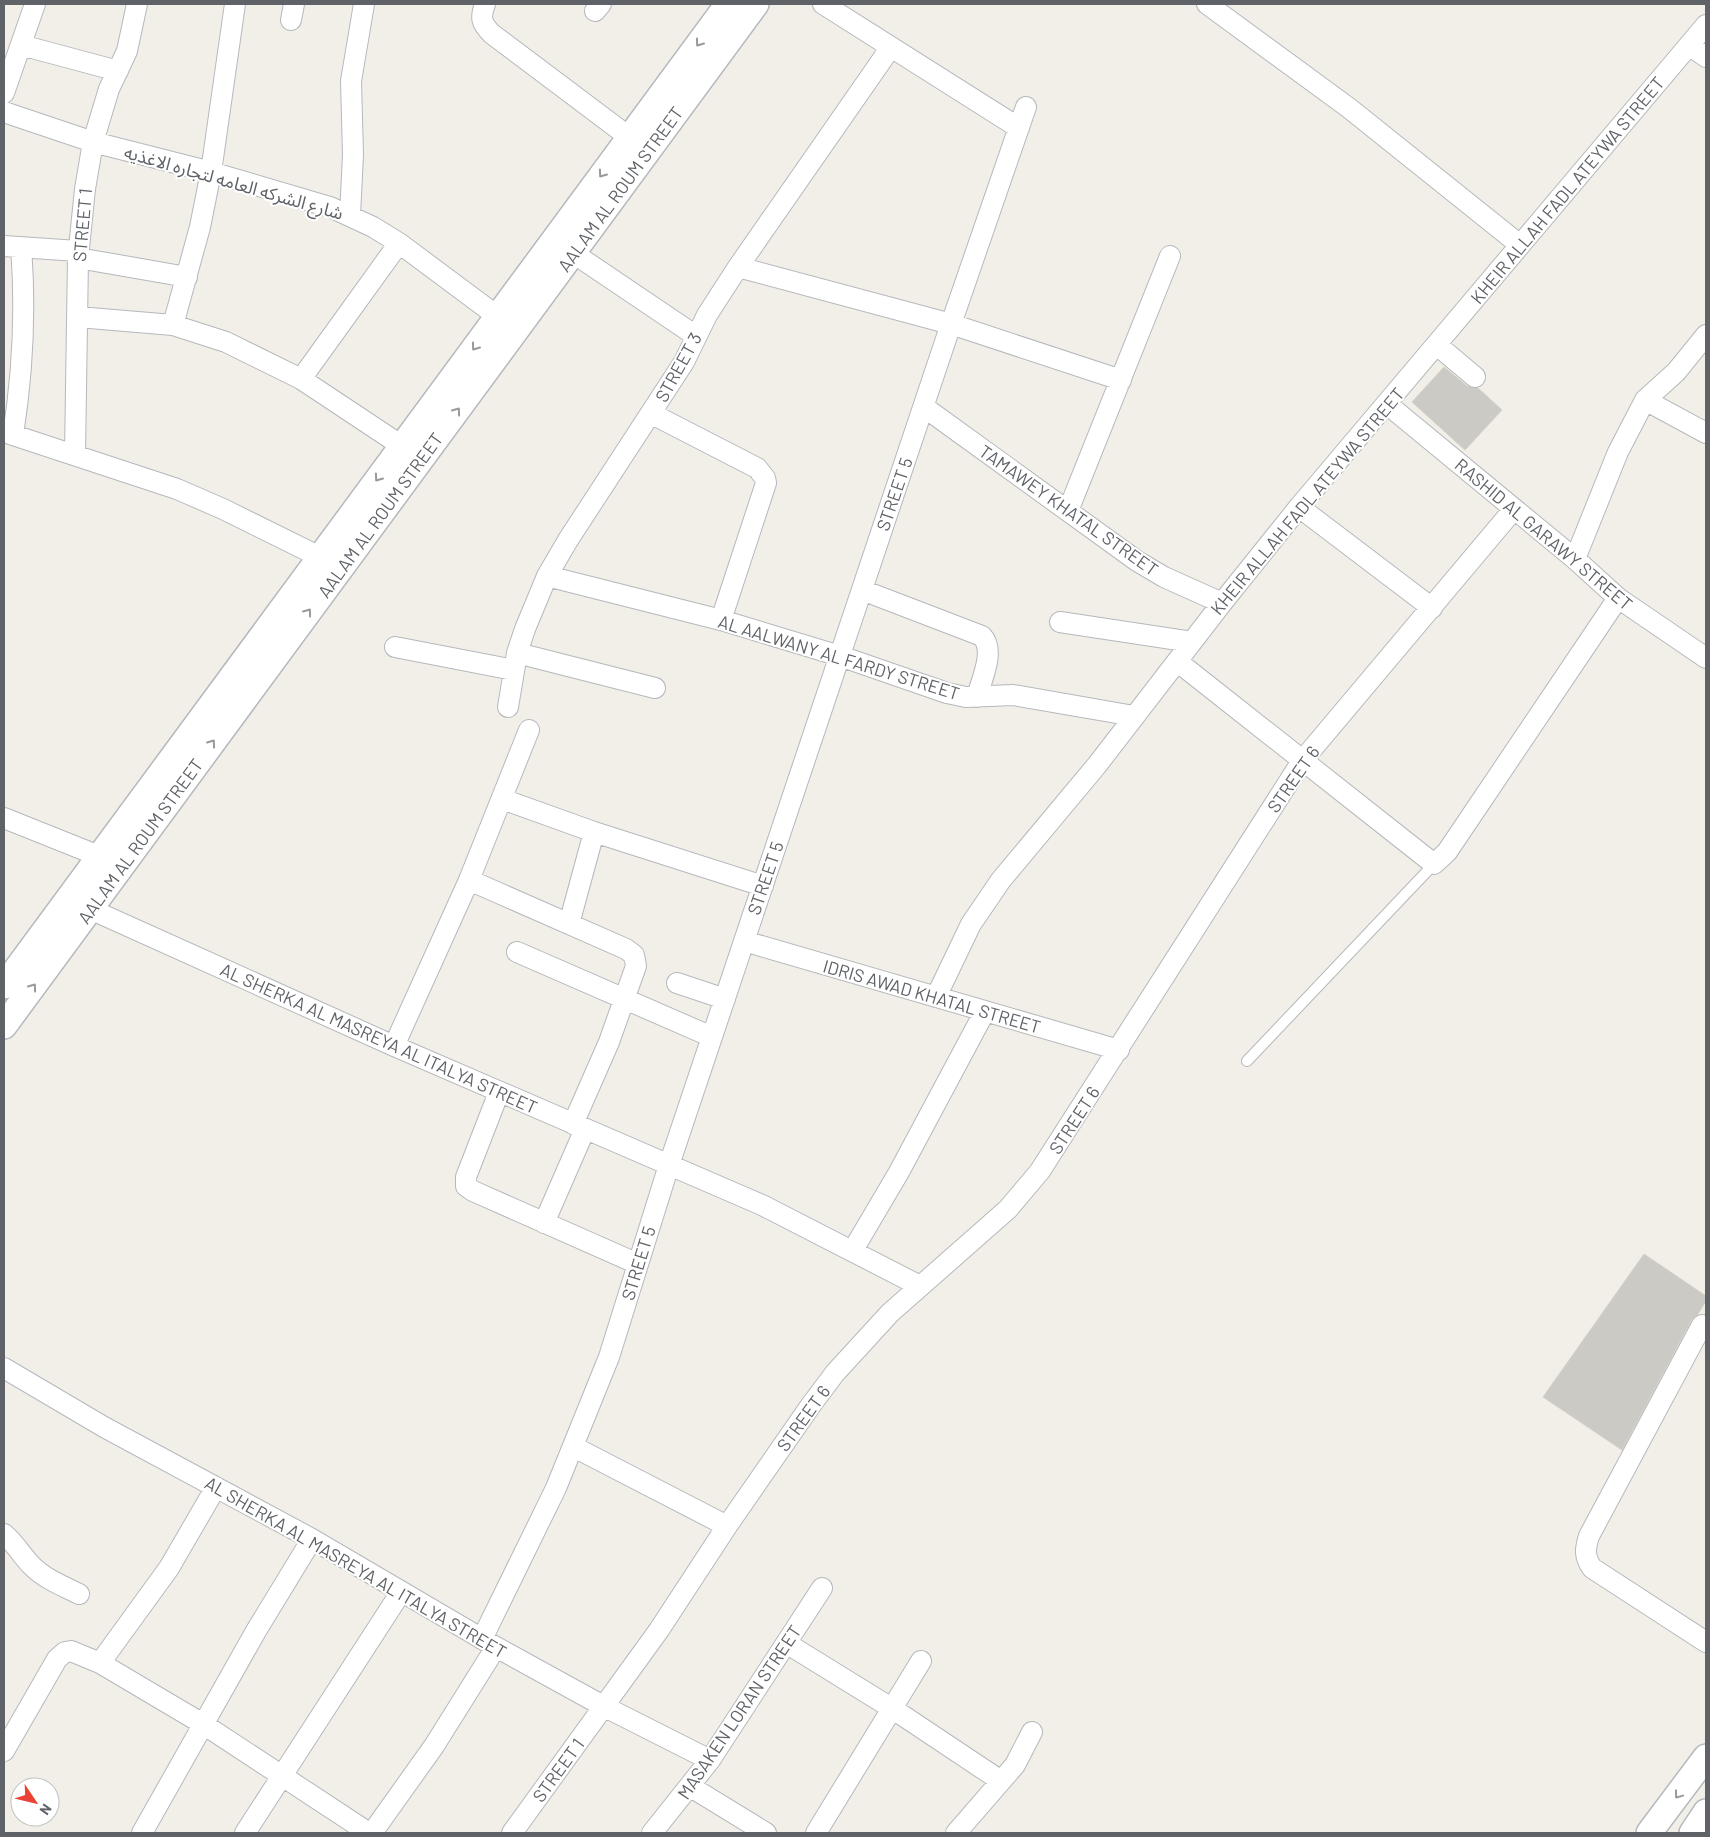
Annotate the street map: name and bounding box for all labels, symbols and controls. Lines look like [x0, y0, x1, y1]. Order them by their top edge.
one-way arrow [696, 37, 705, 47]
street label: KHEIR ALLAH FADL ATEYWA STREET [1465, 72, 1669, 308]
street label: AALAM AL ROUM STREET [553, 102, 687, 276]
street label: شارع الشركه العامه لتجاره الاغذيه [121, 140, 346, 228]
one-way arrow [600, 168, 608, 177]
street label: STREET 1 [68, 188, 96, 262]
street label: STREET 3 [650, 328, 706, 406]
one-way arrow [472, 341, 480, 350]
street label: KHEIR ALLAH FADL ATEYWA STREET [1205, 383, 1409, 619]
one-way arrow [451, 407, 460, 417]
street label: AALAM AL ROUM STREET [313, 428, 447, 602]
street label: TAMAWEY KHATAL STREET [975, 440, 1163, 580]
street label: RASHID AL GARAWY STREET [1451, 453, 1637, 615]
street label: STREET 5 [871, 454, 917, 534]
one-way arrow [376, 472, 384, 481]
one-way arrow [303, 609, 311, 618]
street label: AL AALWANY AL FARDY STREET [716, 610, 962, 704]
one-way arrow [206, 739, 215, 749]
street label: STREET 6 [1262, 741, 1324, 817]
street label: AALAM AL ROUM STREET [73, 754, 207, 928]
street label: STREET 5 [742, 838, 788, 918]
street label: IDRIS AWAD KHATAL STREET [821, 954, 1043, 1038]
street label: AL SHERKA AL MASREYA AL ITALYA STREET [217, 958, 541, 1118]
one-way arrow [27, 984, 35, 993]
street label: STREET 6 [1044, 1082, 1104, 1158]
street label: STREET 5 [616, 1223, 660, 1303]
street label: STREET 6 [772, 1381, 834, 1455]
street label: AL SHERKA AL MASREYA AL ITALYA STREET [201, 1471, 511, 1663]
street label: MASAKEN LORAN STREET [672, 1621, 806, 1803]
street label: STREET 1 [528, 1734, 588, 1806]
north arrow [10, 1777, 60, 1827]
one-way arrow [1675, 1789, 1684, 1799]
text: N [36, 1801, 56, 1818]

